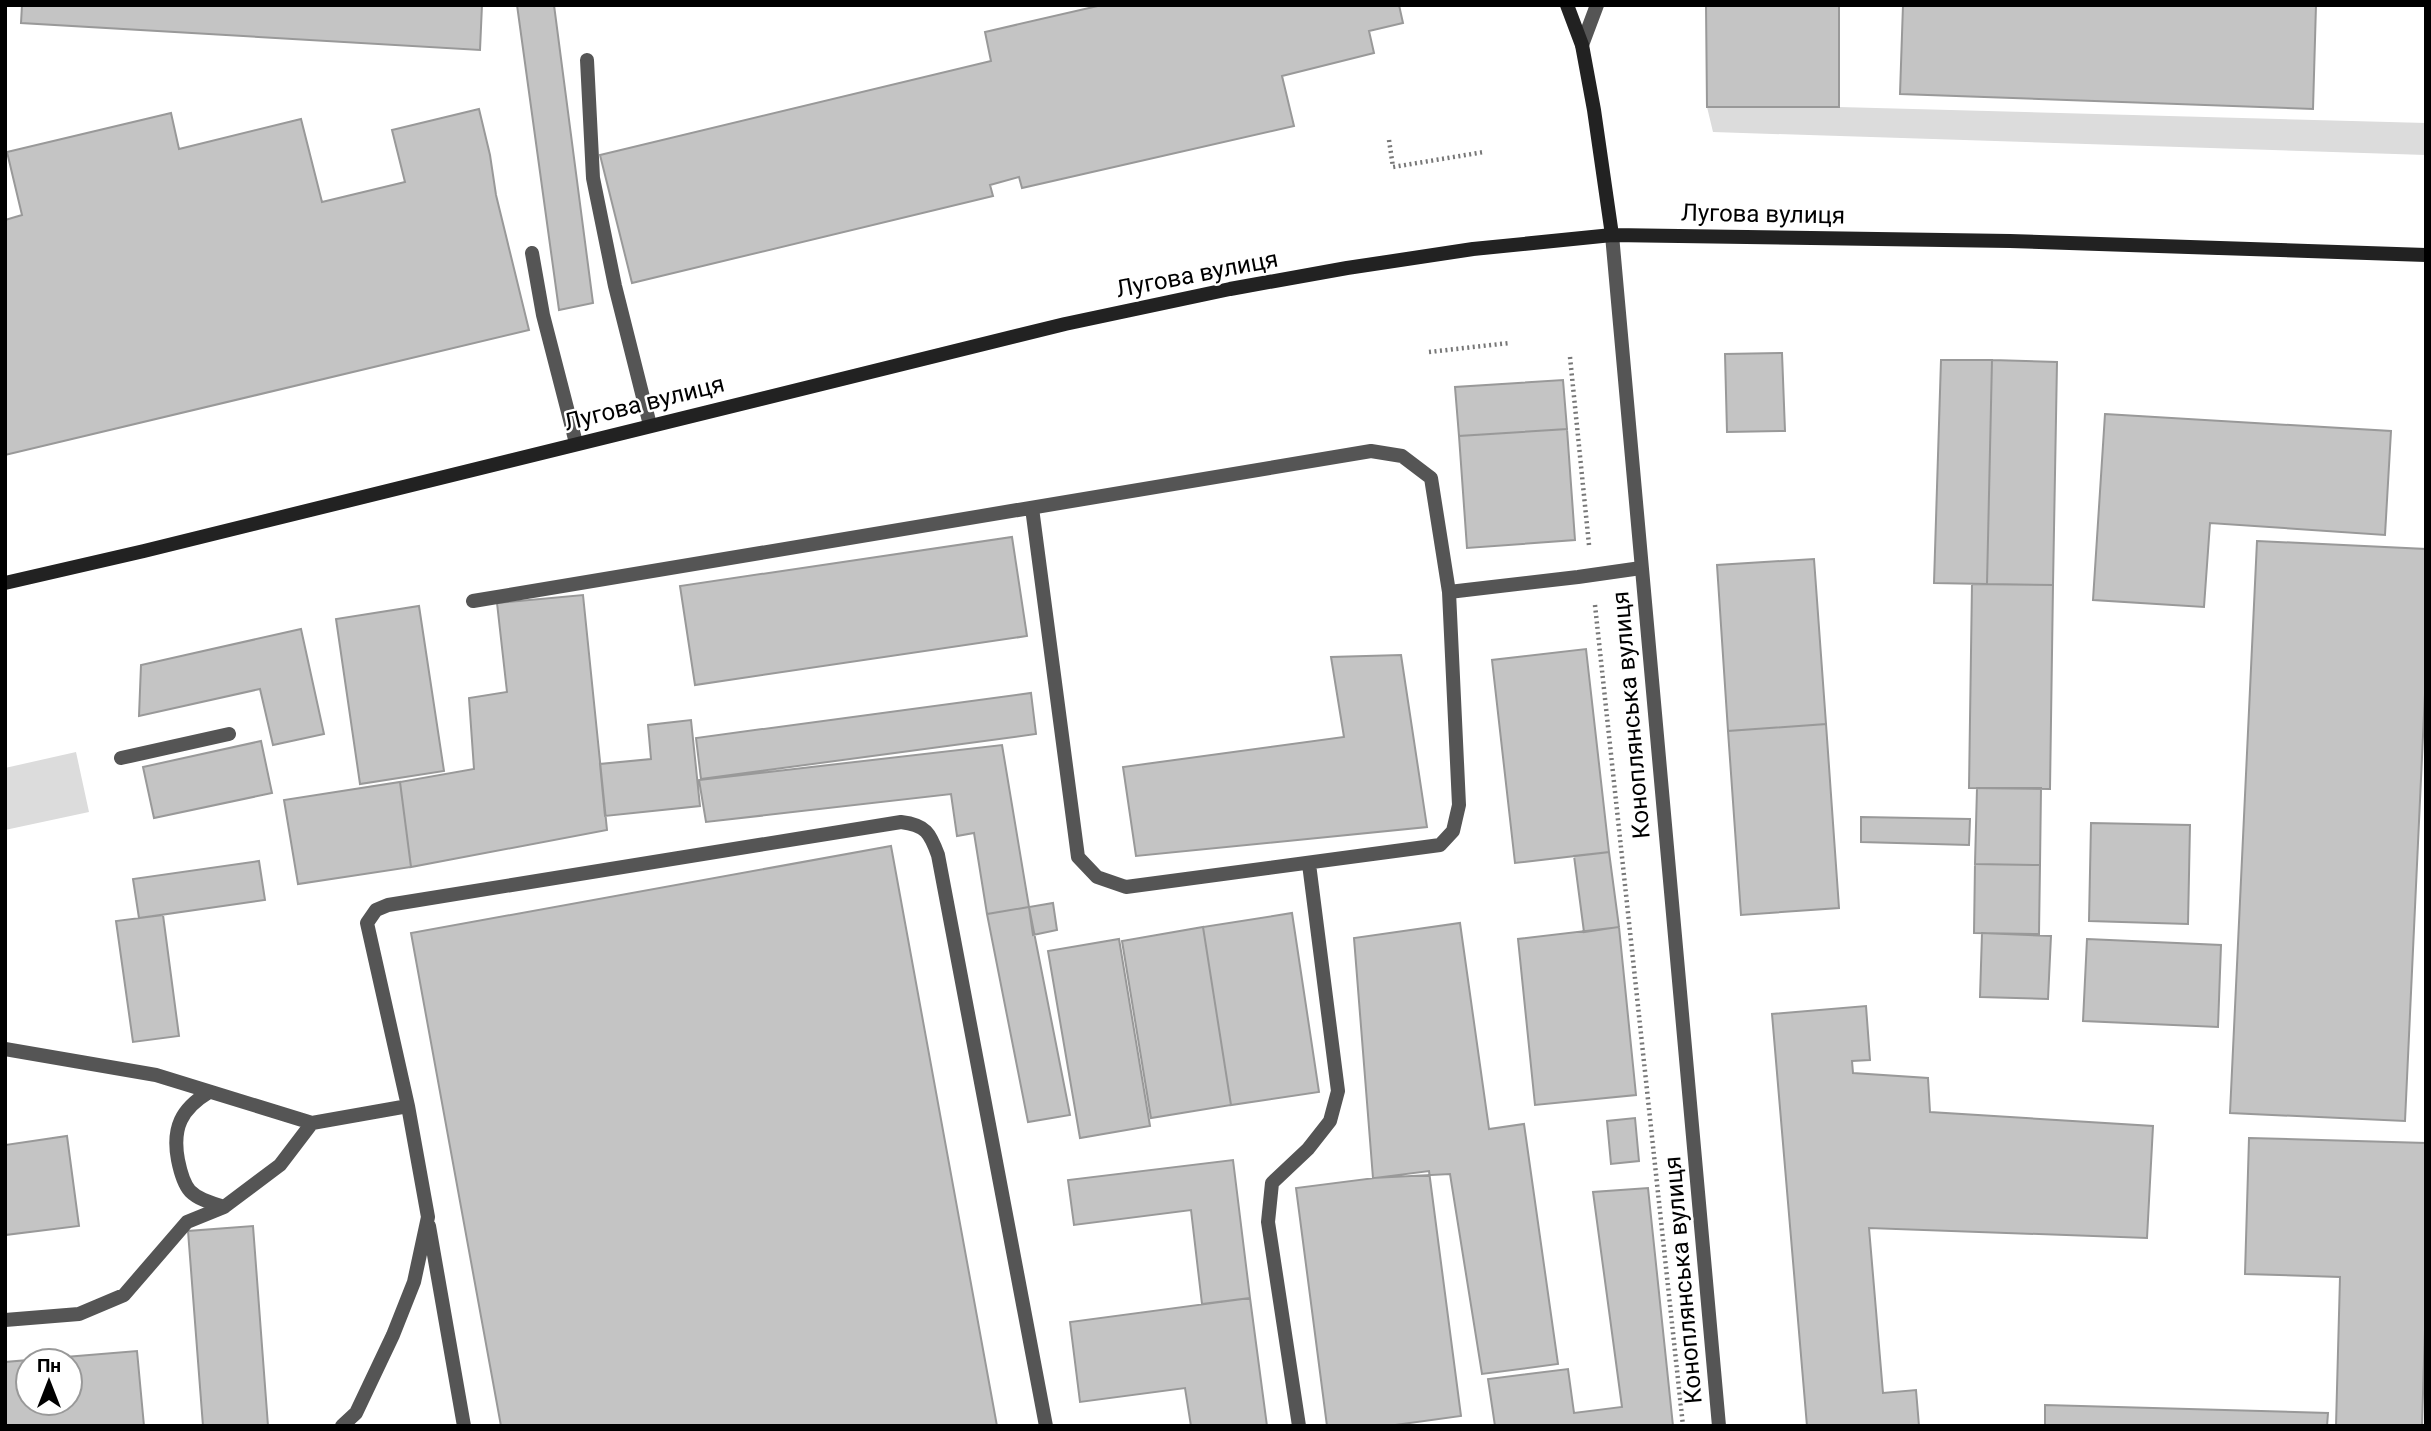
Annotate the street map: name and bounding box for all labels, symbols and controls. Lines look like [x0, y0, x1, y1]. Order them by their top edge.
street label: Лугова вулиця [1681, 199, 1845, 229]
street label: Лугова вулиця [1114, 245, 1280, 303]
street label: Лугова вулиця [561, 370, 727, 436]
street label: Коноплянська вулиця [1606, 590, 1656, 840]
street label: Коноплянська вулиця [1658, 1155, 1708, 1405]
north arrow [14, 1347, 84, 1417]
text: Пн [37, 1354, 61, 1377]

